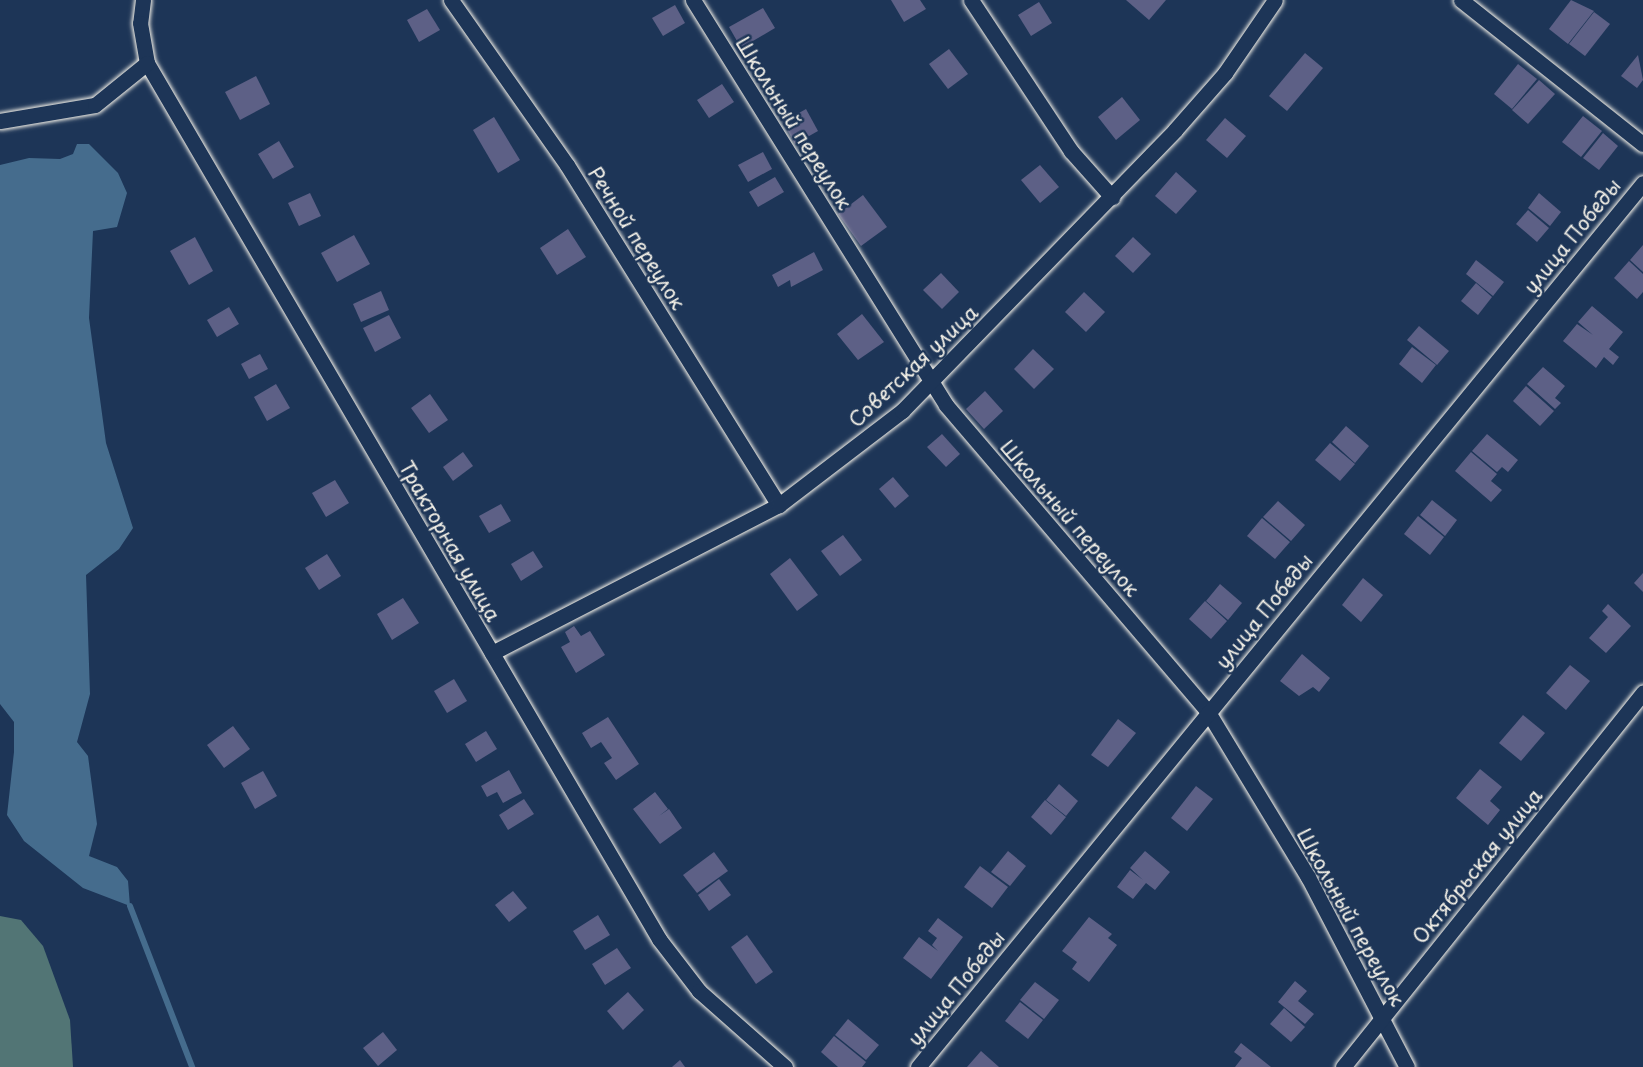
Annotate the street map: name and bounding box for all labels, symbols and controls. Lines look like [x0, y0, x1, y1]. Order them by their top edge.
street label: Школьный переулок [731, 32, 857, 214]
street label: Речной переулок [583, 162, 691, 314]
street label: улица Победы [1518, 173, 1626, 299]
street label: Советская улица [843, 300, 983, 432]
street label: Школьный переулок [996, 435, 1144, 601]
street label: Тракторная улица [394, 456, 506, 626]
street label: улица Победы [1210, 548, 1318, 674]
street label: Октябрьская улица [1407, 783, 1547, 949]
street label: Школьный переулок [1292, 824, 1410, 1010]
street label: улица Победы [902, 925, 1010, 1051]

